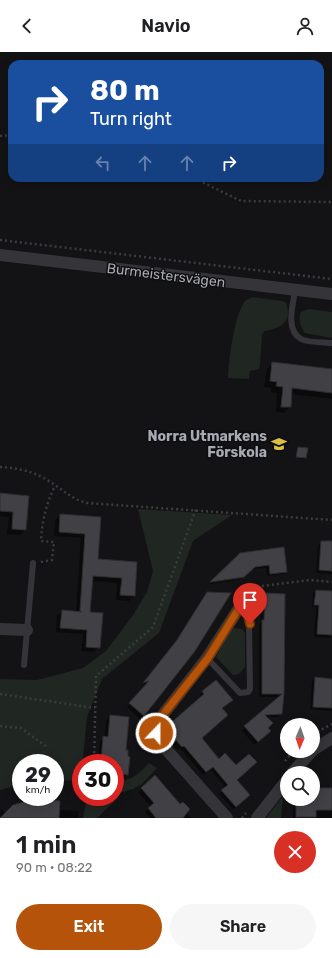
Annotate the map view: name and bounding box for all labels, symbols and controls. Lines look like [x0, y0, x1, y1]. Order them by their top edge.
icon: back [16, 15, 38, 37]
text: Navio [141, 15, 191, 37]
icon: person [294, 15, 316, 37]
text: 80 m [90, 74, 160, 107]
icon: right [24, 76, 76, 128]
text: Turn right [90, 108, 172, 130]
icon: left [92, 152, 114, 174]
icon: ahead [134, 152, 156, 174]
icon: ahead [176, 152, 198, 174]
icon: right [218, 152, 240, 174]
street label: Burmeistersvägen [106, 260, 226, 291]
place label: Norra Utmarkens Förskola [147, 428, 267, 461]
school or university icon: Norra Utmarkens Förskola [270, 435, 288, 453]
pin [233, 583, 267, 624]
icon: arrive [239, 589, 261, 611]
position arrow [135, 712, 177, 754]
north arrow [280, 718, 320, 758]
map controls [280, 718, 320, 806]
speed limit sign: 30 [72, 754, 124, 806]
text: 29 [25, 763, 51, 787]
button: search [280, 766, 320, 806]
text: km/h [26, 784, 50, 796]
text: 1 min [16, 831, 76, 859]
button: close [274, 831, 316, 873]
text: 90 m · 08:22 [16, 860, 92, 875]
button: Exit [16, 904, 162, 950]
button: Share [170, 904, 316, 950]

